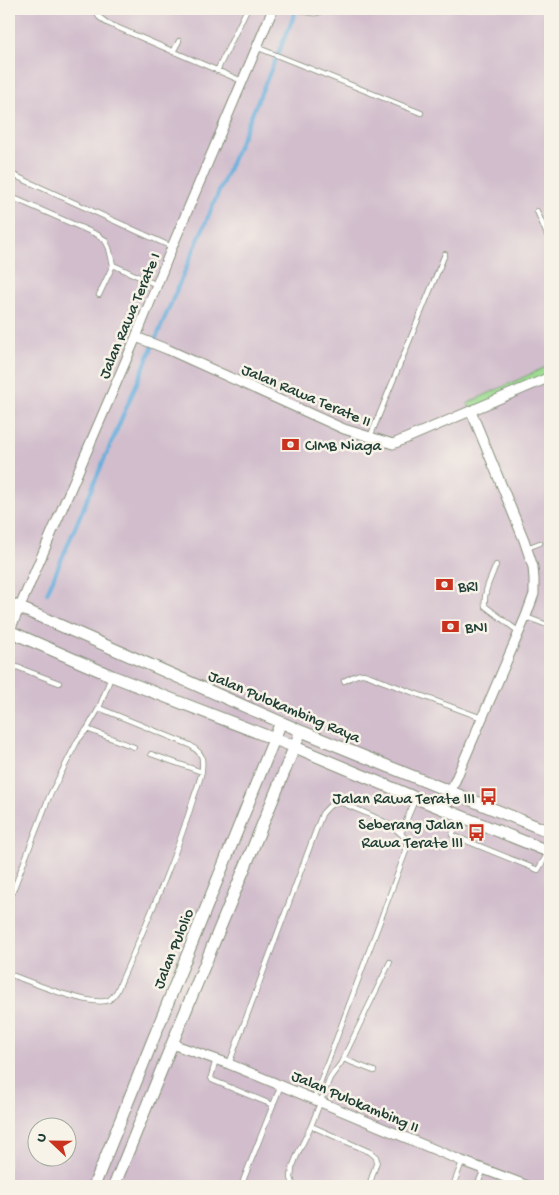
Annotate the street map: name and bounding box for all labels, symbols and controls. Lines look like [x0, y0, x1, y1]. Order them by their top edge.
street label: Jalan Rawa Terate I [96, 251, 166, 382]
street label: Jalan Rawa Terate II [238, 361, 373, 433]
bank icon: CIMB Niaga [281, 434, 301, 454]
place label: CIMB Niaga [305, 438, 382, 457]
bank icon: BRI [434, 575, 454, 595]
place label: BRI [457, 579, 478, 598]
bank icon: BNI [441, 616, 461, 636]
place label: BNI [464, 620, 487, 639]
street label: Jalan Pulokambing Raya [205, 668, 363, 749]
bus stop icon: Jalan Rawa Terate III [479, 787, 499, 807]
place label: Jalan Rawa Terate III [332, 791, 475, 810]
place label: Seberang Jalan Rawa Terate III [358, 817, 463, 854]
bus stop icon: Seberang Jalan Rawa Terate III [467, 822, 487, 842]
street label: Jalan Pulolio [151, 907, 200, 992]
street label: Jalan Pulokambing II [288, 1068, 421, 1139]
north arrow [28, 1118, 78, 1168]
text: U [33, 1131, 52, 1145]

